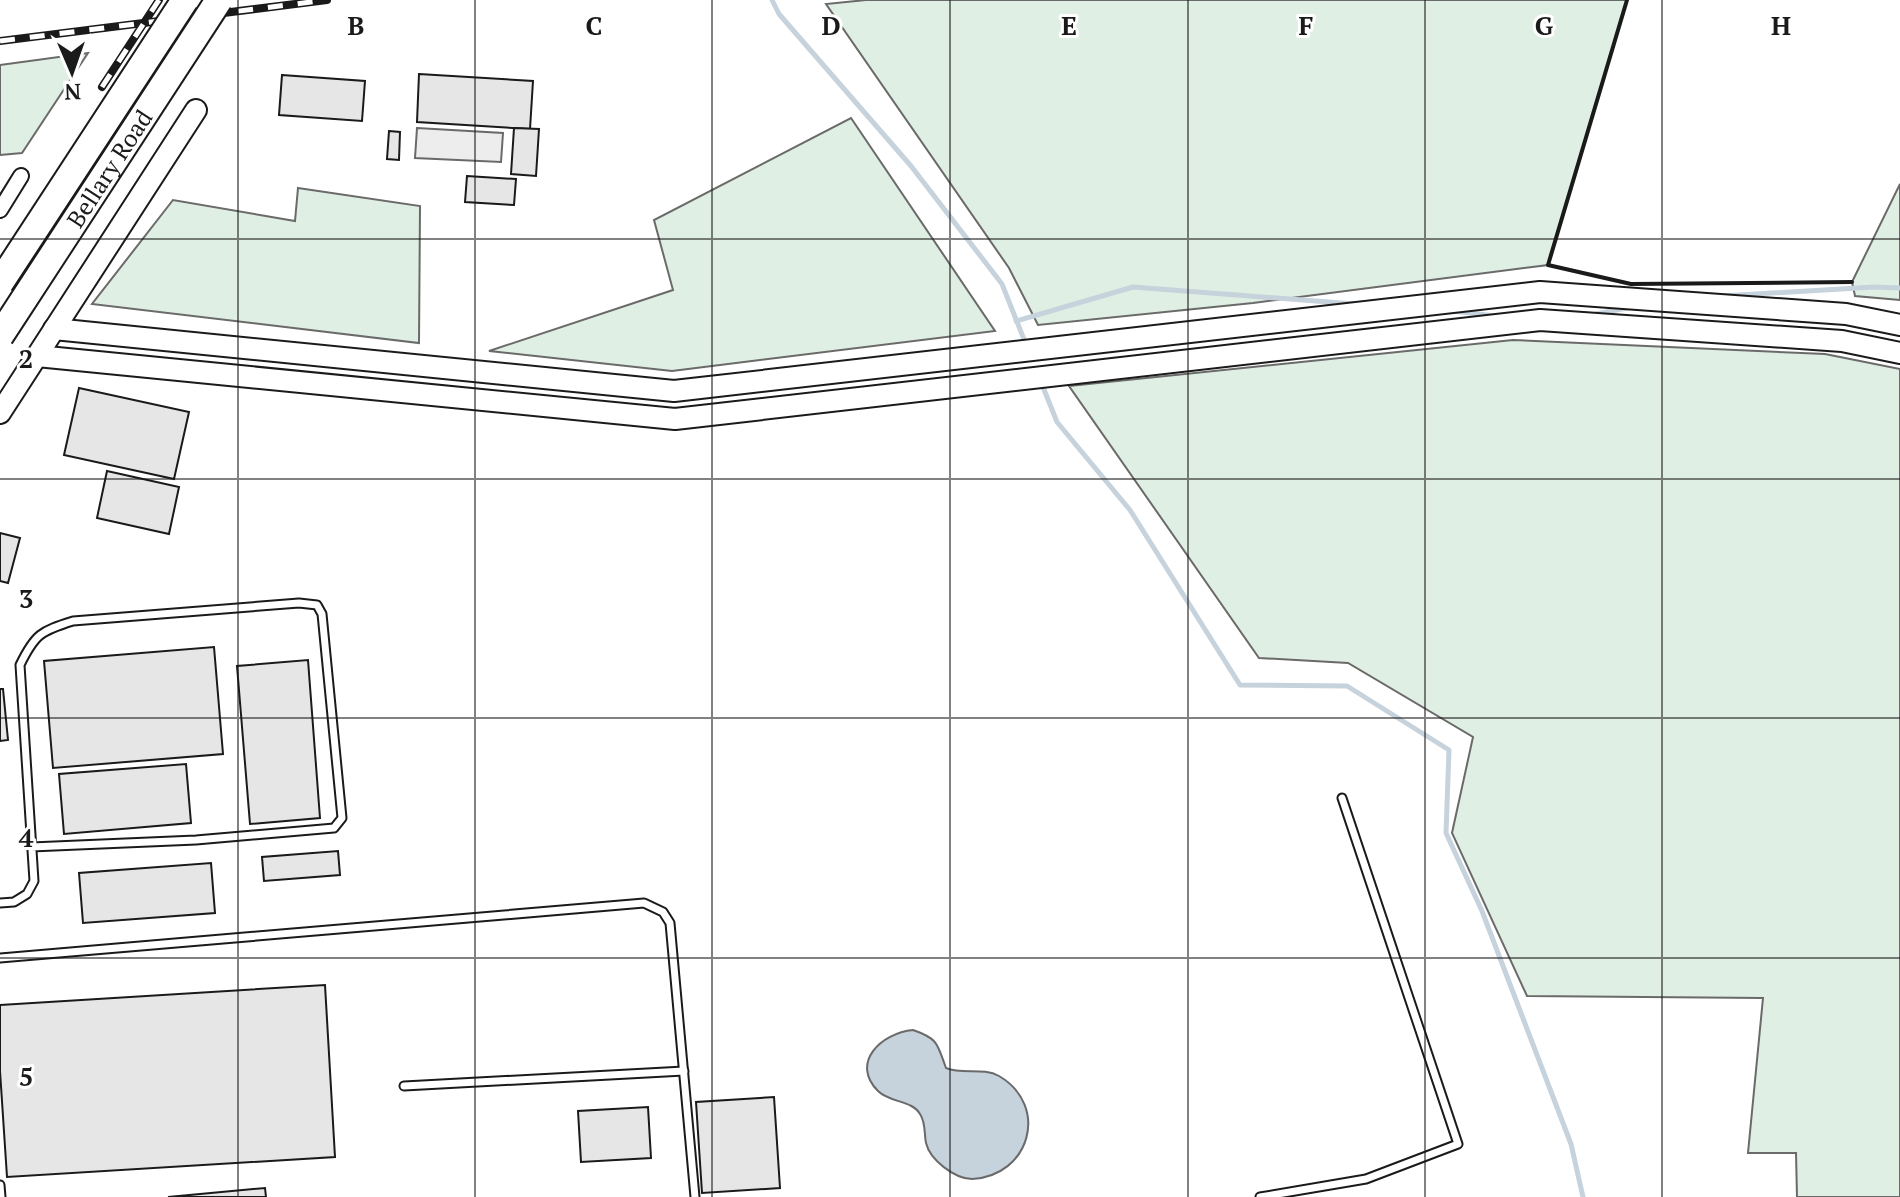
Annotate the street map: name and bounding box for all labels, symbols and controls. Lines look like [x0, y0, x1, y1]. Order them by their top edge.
text: B [348, 8, 364, 42]
text: C [586, 8, 602, 42]
text: D [821, 8, 841, 42]
text: E [1061, 8, 1077, 42]
text: F [1299, 8, 1314, 42]
text: G [1535, 8, 1554, 42]
text: H [1771, 8, 1791, 42]
north arrow [32, 32, 112, 112]
text: N [64, 78, 82, 107]
street label: Bellary Road [59, 103, 159, 234]
text: 2 [19, 341, 33, 375]
text: 3 [19, 581, 33, 615]
text: 4 [19, 820, 34, 854]
text: 5 [19, 1059, 33, 1093]

